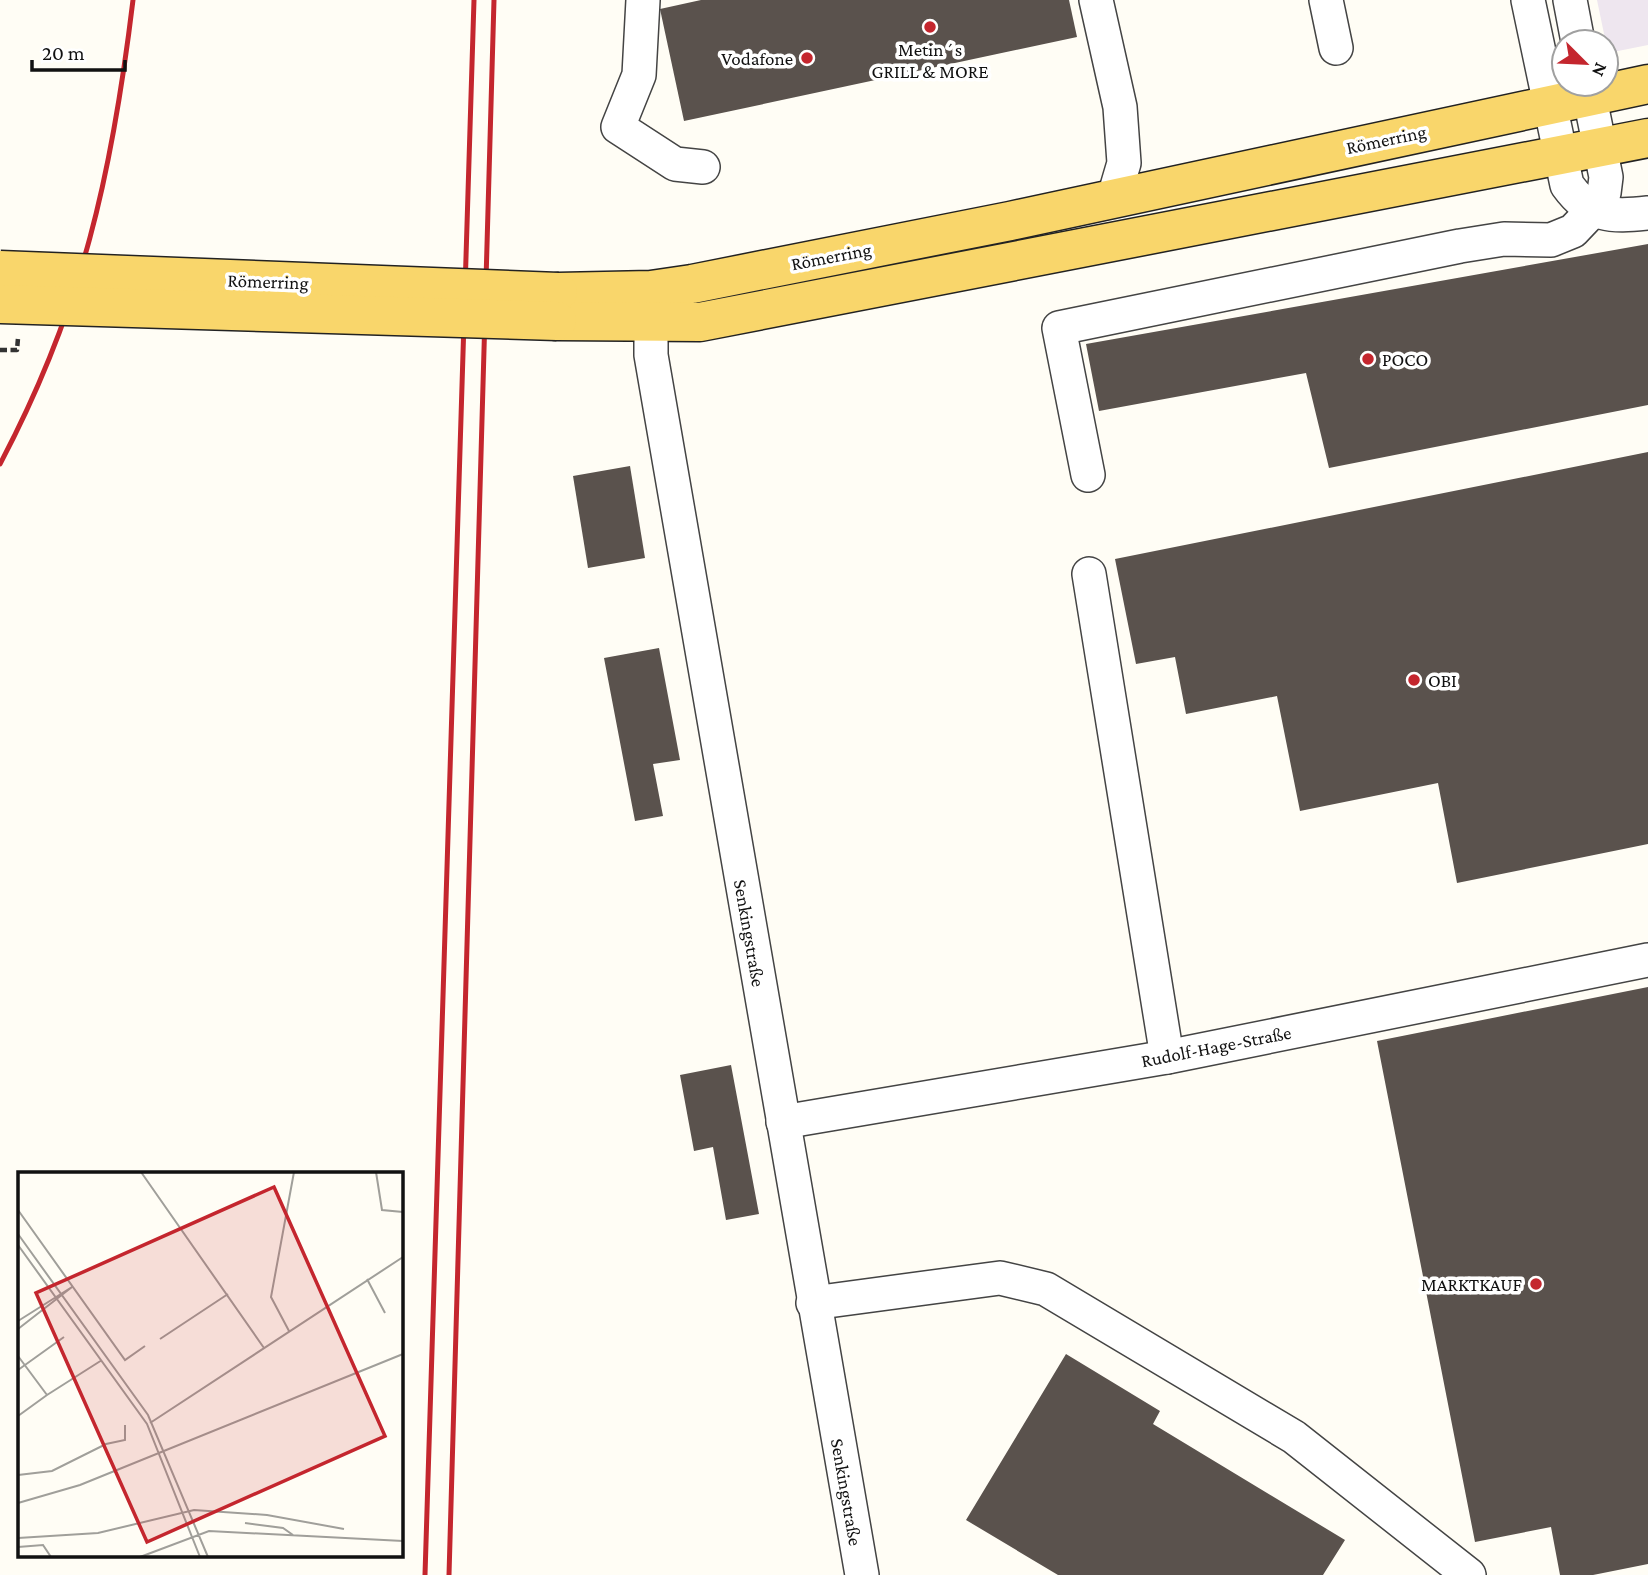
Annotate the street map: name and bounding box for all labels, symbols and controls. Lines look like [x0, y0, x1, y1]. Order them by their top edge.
marker: Metin´s GRILL & MORE [922, 19, 938, 35]
scale bar [32, 28, 124, 72]
north arrow [1550, 28, 1620, 98]
place label: Metin´s GRILL & MORE [872, 39, 988, 82]
text: 20 m [42, 41, 85, 65]
place label: Vodafone [721, 48, 793, 69]
marker: Vodafone [799, 50, 815, 66]
text: N [1588, 60, 1612, 80]
street label: Römerring [1344, 121, 1428, 158]
street label: Römerring [789, 238, 873, 275]
street label: Römerring [227, 270, 309, 293]
place label: POCO [1382, 349, 1428, 370]
marker: POCO [1360, 351, 1376, 367]
place label: OBI [1428, 670, 1457, 691]
marker: OBI [1406, 672, 1422, 688]
street label: Senkingstraße [730, 878, 769, 988]
street label: Rudolf-Hage-Straße [1139, 1022, 1293, 1071]
inset map [18, 1172, 402, 1558]
place label: MARKTKAUF [1421, 1274, 1523, 1295]
marker: MARKTKAUF [1528, 1276, 1544, 1292]
street label: Senkingstraße [827, 1437, 866, 1547]

